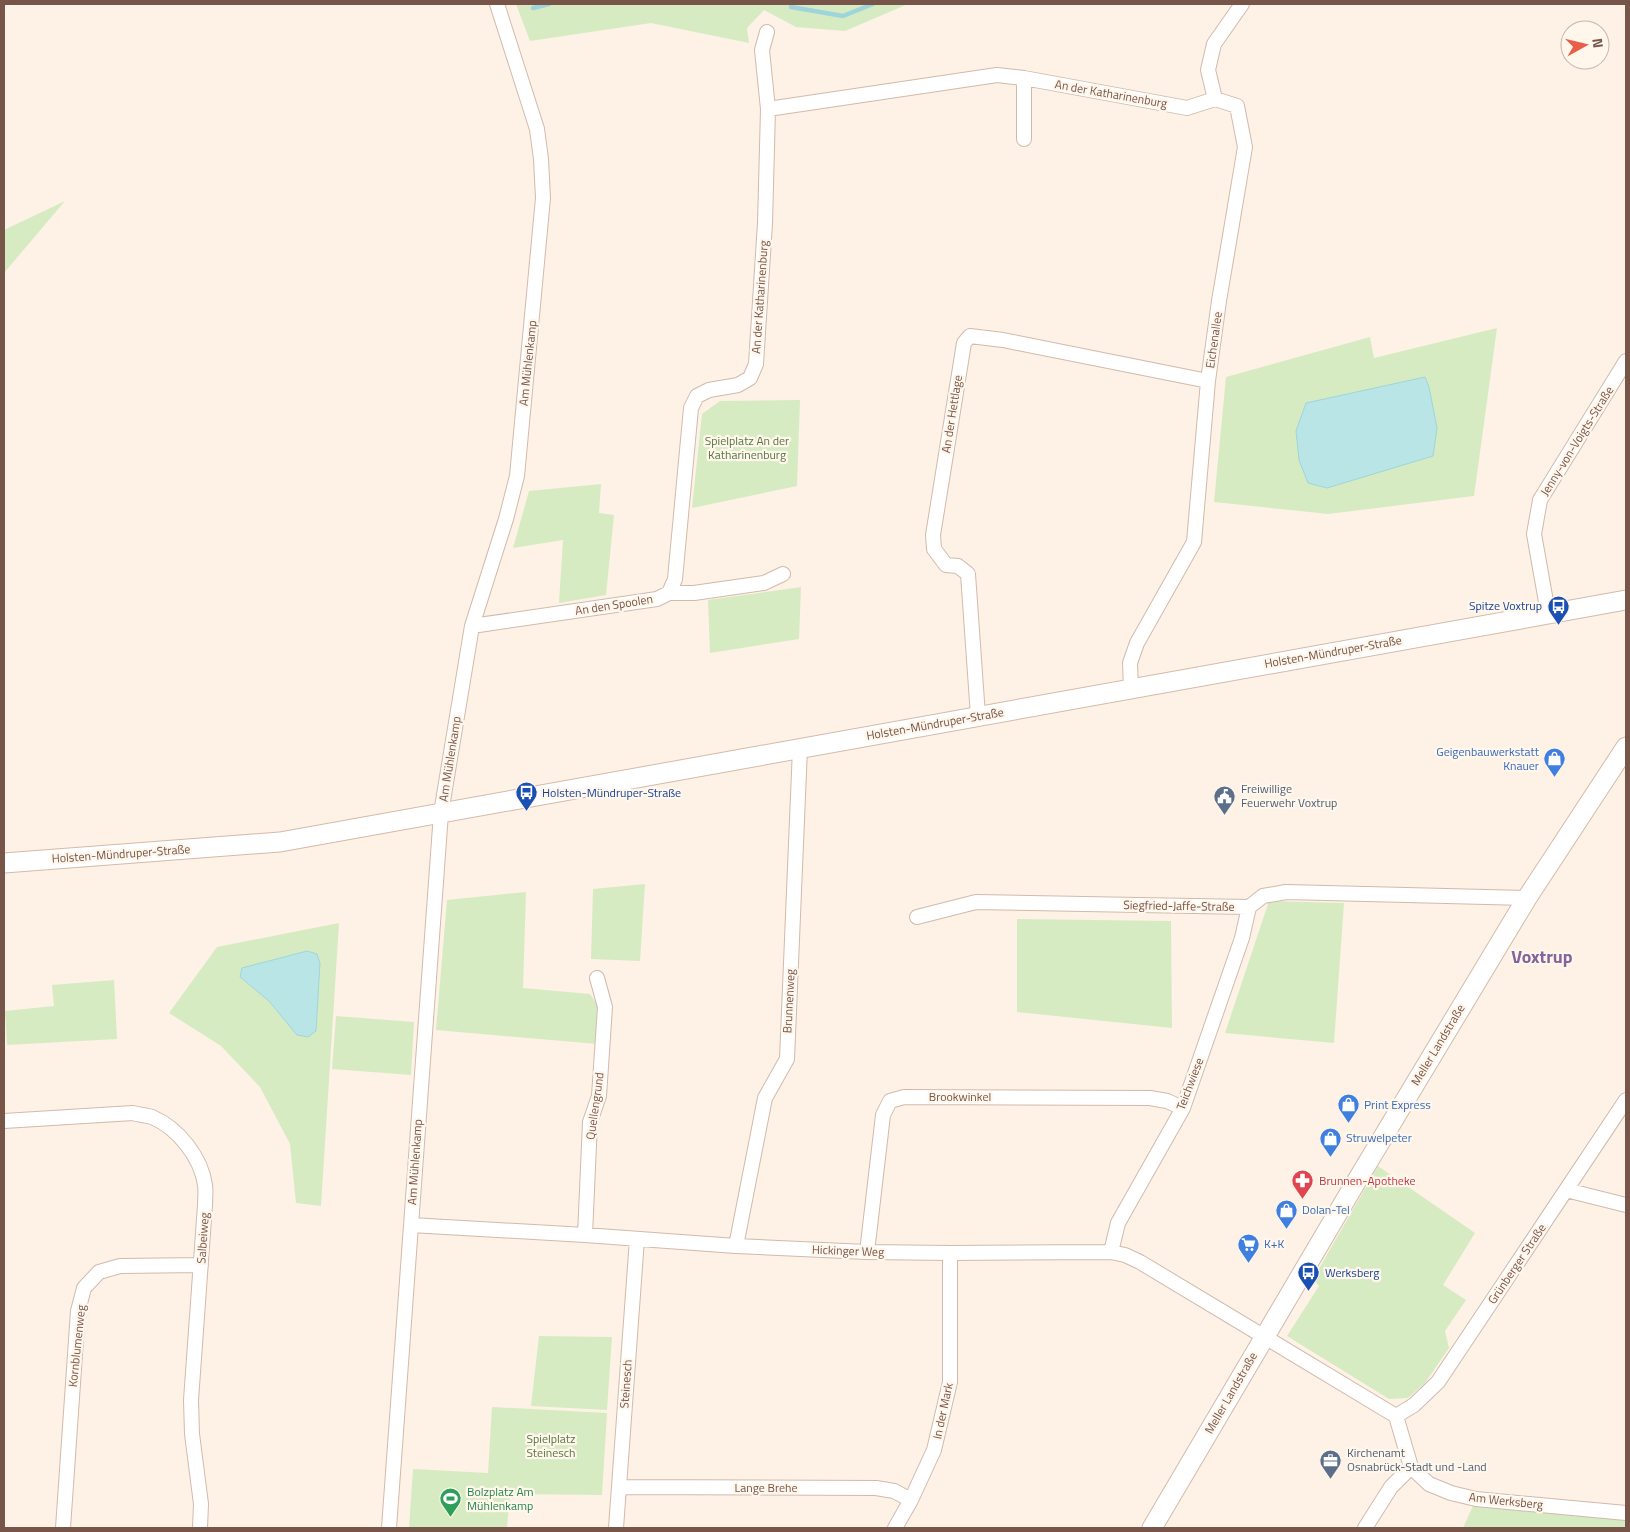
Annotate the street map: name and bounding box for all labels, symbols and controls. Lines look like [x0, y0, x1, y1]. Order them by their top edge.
north arrow [1560, 20, 1610, 70]
text: N [1587, 37, 1609, 49]
street label: An der Katharinenburg [1054, 74, 1169, 113]
street label: An der Katharinenburg [746, 240, 773, 354]
street label: Eichenallee [1200, 310, 1227, 370]
street label: Am Mühlenkamp [514, 319, 541, 407]
street label: An der Hettlage [936, 373, 967, 454]
street label: Jenny-von-Voigts-Straße [1535, 382, 1618, 499]
park label: Spielplatz An der Katharinenburg [705, 431, 789, 464]
street label: An den Spoolen [574, 589, 654, 620]
bus stop icon: Spitze Voxtrup [1546, 594, 1570, 625]
place label: Spitze Voxtrup [1469, 596, 1542, 615]
street label: Holsten-Mündruper-Straße [1263, 630, 1403, 673]
street label: Holsten-Mündruper-Straße [865, 702, 1005, 745]
street label: Am Mühlenkamp [433, 715, 466, 803]
place label: Geigenbauwerkstatt Knauer [1436, 742, 1540, 775]
shop icon: Geigenbauwerkstatt Knauer [1543, 747, 1567, 778]
place label: Freiwillige Feuerwehr Voxtrup [1241, 779, 1337, 812]
bus stop icon: Holsten-Mündruper-Straße [514, 781, 538, 812]
place label: Holsten-Mündruper-Straße [542, 783, 681, 802]
public building icon: Freiwillige Feuerwehr Voxtrup [1213, 784, 1237, 815]
street label: Holsten-Mündruper-Straße [51, 839, 191, 868]
street label: Siegfried-Jaffe-Straße [1123, 895, 1235, 916]
district label: Voxtrup [1511, 943, 1573, 970]
street label: Brunnenweg [777, 968, 800, 1034]
street label: Meller Landstraße [1406, 1000, 1469, 1089]
street label: Teichwiese [1171, 1055, 1208, 1113]
street label: Quellengrund [580, 1071, 609, 1141]
street label: Brookwinkel [929, 1087, 991, 1106]
shop icon: Print Express [1336, 1093, 1360, 1124]
place label: Print Express [1364, 1095, 1431, 1114]
street label: Am Mühlenkamp [402, 1118, 427, 1206]
shop icon: Struwelpeter [1318, 1126, 1342, 1157]
place label: Struwelpeter [1346, 1128, 1412, 1147]
pharmacy icon: Brunnen-Apotheke [1291, 1169, 1315, 1200]
place label: Brunnen-Apotheke [1319, 1171, 1416, 1190]
shop icon: Dolan-Tel [1274, 1198, 1298, 1229]
place label: Dolan-Tel [1302, 1200, 1350, 1219]
street label: Salbeiweg [191, 1212, 214, 1264]
street label: Grünberger Straße [1483, 1220, 1551, 1308]
supermarket icon: K+K [1236, 1232, 1260, 1263]
place label: K+K [1264, 1234, 1285, 1253]
street label: Hickinger Weg [811, 1240, 885, 1261]
bus stop icon: Werksberg [1297, 1261, 1321, 1292]
place label: Werksberg [1325, 1263, 1380, 1282]
street label: Kornblumenweg [63, 1304, 90, 1388]
street label: Meller Landstraße [1199, 1348, 1262, 1437]
street label: Steinesch [614, 1359, 637, 1409]
street label: In der Mark [927, 1381, 958, 1441]
park label: Spielplatz Steinesch [526, 1429, 576, 1462]
place label: Kirchenamt Osnabrück-Stadt und -Land [1347, 1443, 1487, 1476]
office icon: Kirchenamt Osnabrück-Stadt und -Land [1319, 1448, 1343, 1479]
street label: Lange Brehe [734, 1478, 798, 1497]
place label: Bolzplatz Am Mühlenkamp [467, 1482, 534, 1515]
sports icon: Bolzplatz Am Mühlenkamp [439, 1487, 463, 1518]
street label: Am Werksberg [1468, 1487, 1544, 1514]

